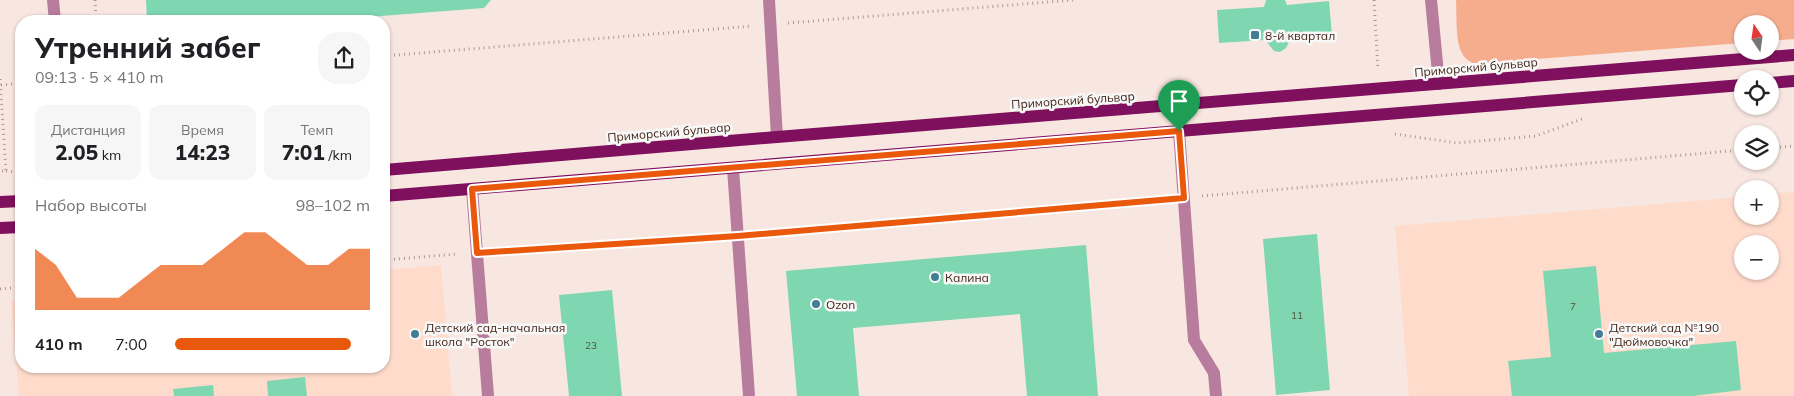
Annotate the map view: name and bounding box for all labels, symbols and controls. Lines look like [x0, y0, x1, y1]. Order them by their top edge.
north arrow [1734, 15, 1779, 60]
map controls [1734, 15, 1779, 280]
place label: 8-й квартал [1265, 28, 1335, 43]
marker: 8-й квартал [1249, 29, 1261, 41]
text: Утренний забег [35, 30, 260, 65]
button: share [318, 32, 370, 84]
street label: Приморский бульвар [1414, 54, 1538, 80]
text: 09:13 · 5 × 410 m [35, 67, 164, 87]
button: locate [1734, 70, 1779, 115]
pin [1158, 80, 1200, 131]
icon: arrive [1165, 87, 1193, 115]
street label: Приморский бульвар [1011, 88, 1135, 112]
street label: Приморский бульвар [607, 119, 731, 145]
text: Дистанция [51, 121, 125, 139]
text: Время [181, 121, 224, 139]
text: Темп [300, 121, 333, 139]
button: layers [1734, 125, 1779, 170]
text: 2.05 [55, 139, 98, 165]
text: 14:23 [175, 139, 230, 165]
text: 7:01 [282, 139, 325, 165]
text: km [98, 146, 121, 164]
text: /km [325, 146, 352, 164]
button: + [1734, 180, 1779, 225]
text: Набор высоты [35, 195, 147, 215]
text: 98–102 m [296, 195, 370, 215]
button: − [1734, 235, 1779, 280]
place label: Калина [945, 270, 989, 285]
marker: Калина [929, 271, 941, 283]
place label: Ozon [826, 297, 855, 312]
marker: Ozon [810, 298, 822, 310]
house number: 7 [1570, 300, 1576, 313]
house number: 11 [1291, 309, 1303, 322]
place label: Детский сад-начальная школа "Росток" [425, 320, 565, 349]
place label: Детский сад №190 "Дюймовочка" [1609, 320, 1719, 349]
marker: Детский сад-начальная школа "Росток" [409, 328, 421, 340]
marker: Детский сад №190 "Дюймовочка" [1593, 328, 1605, 340]
text: 410 m [35, 334, 83, 354]
text: 7:00 [115, 334, 147, 354]
house number: 23 [585, 339, 597, 352]

